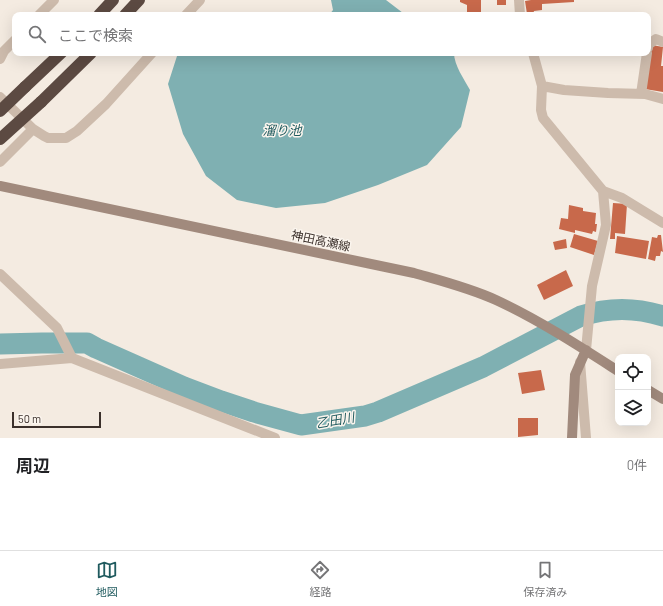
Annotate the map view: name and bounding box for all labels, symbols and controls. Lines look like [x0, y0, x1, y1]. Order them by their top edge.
search box [12, 12, 651, 56]
icon: search [26, 23, 48, 45]
text: ここで検索 [58, 26, 133, 44]
water label: 溜り池 [262, 122, 303, 138]
street label: 神田高瀬線 [290, 227, 352, 253]
map controls [615, 354, 651, 426]
button: locate [615, 354, 651, 390]
button: layers [615, 390, 651, 426]
water label: 乙田川 [314, 408, 358, 431]
scale bar [12, 410, 101, 429]
text: 50 m [18, 412, 41, 425]
text: 周辺 [16, 455, 50, 475]
text: 0件 [627, 457, 647, 473]
tab: 地図 [96, 559, 118, 599]
tab: 経路 [309, 559, 331, 599]
tab: 保存済み [523, 559, 567, 599]

